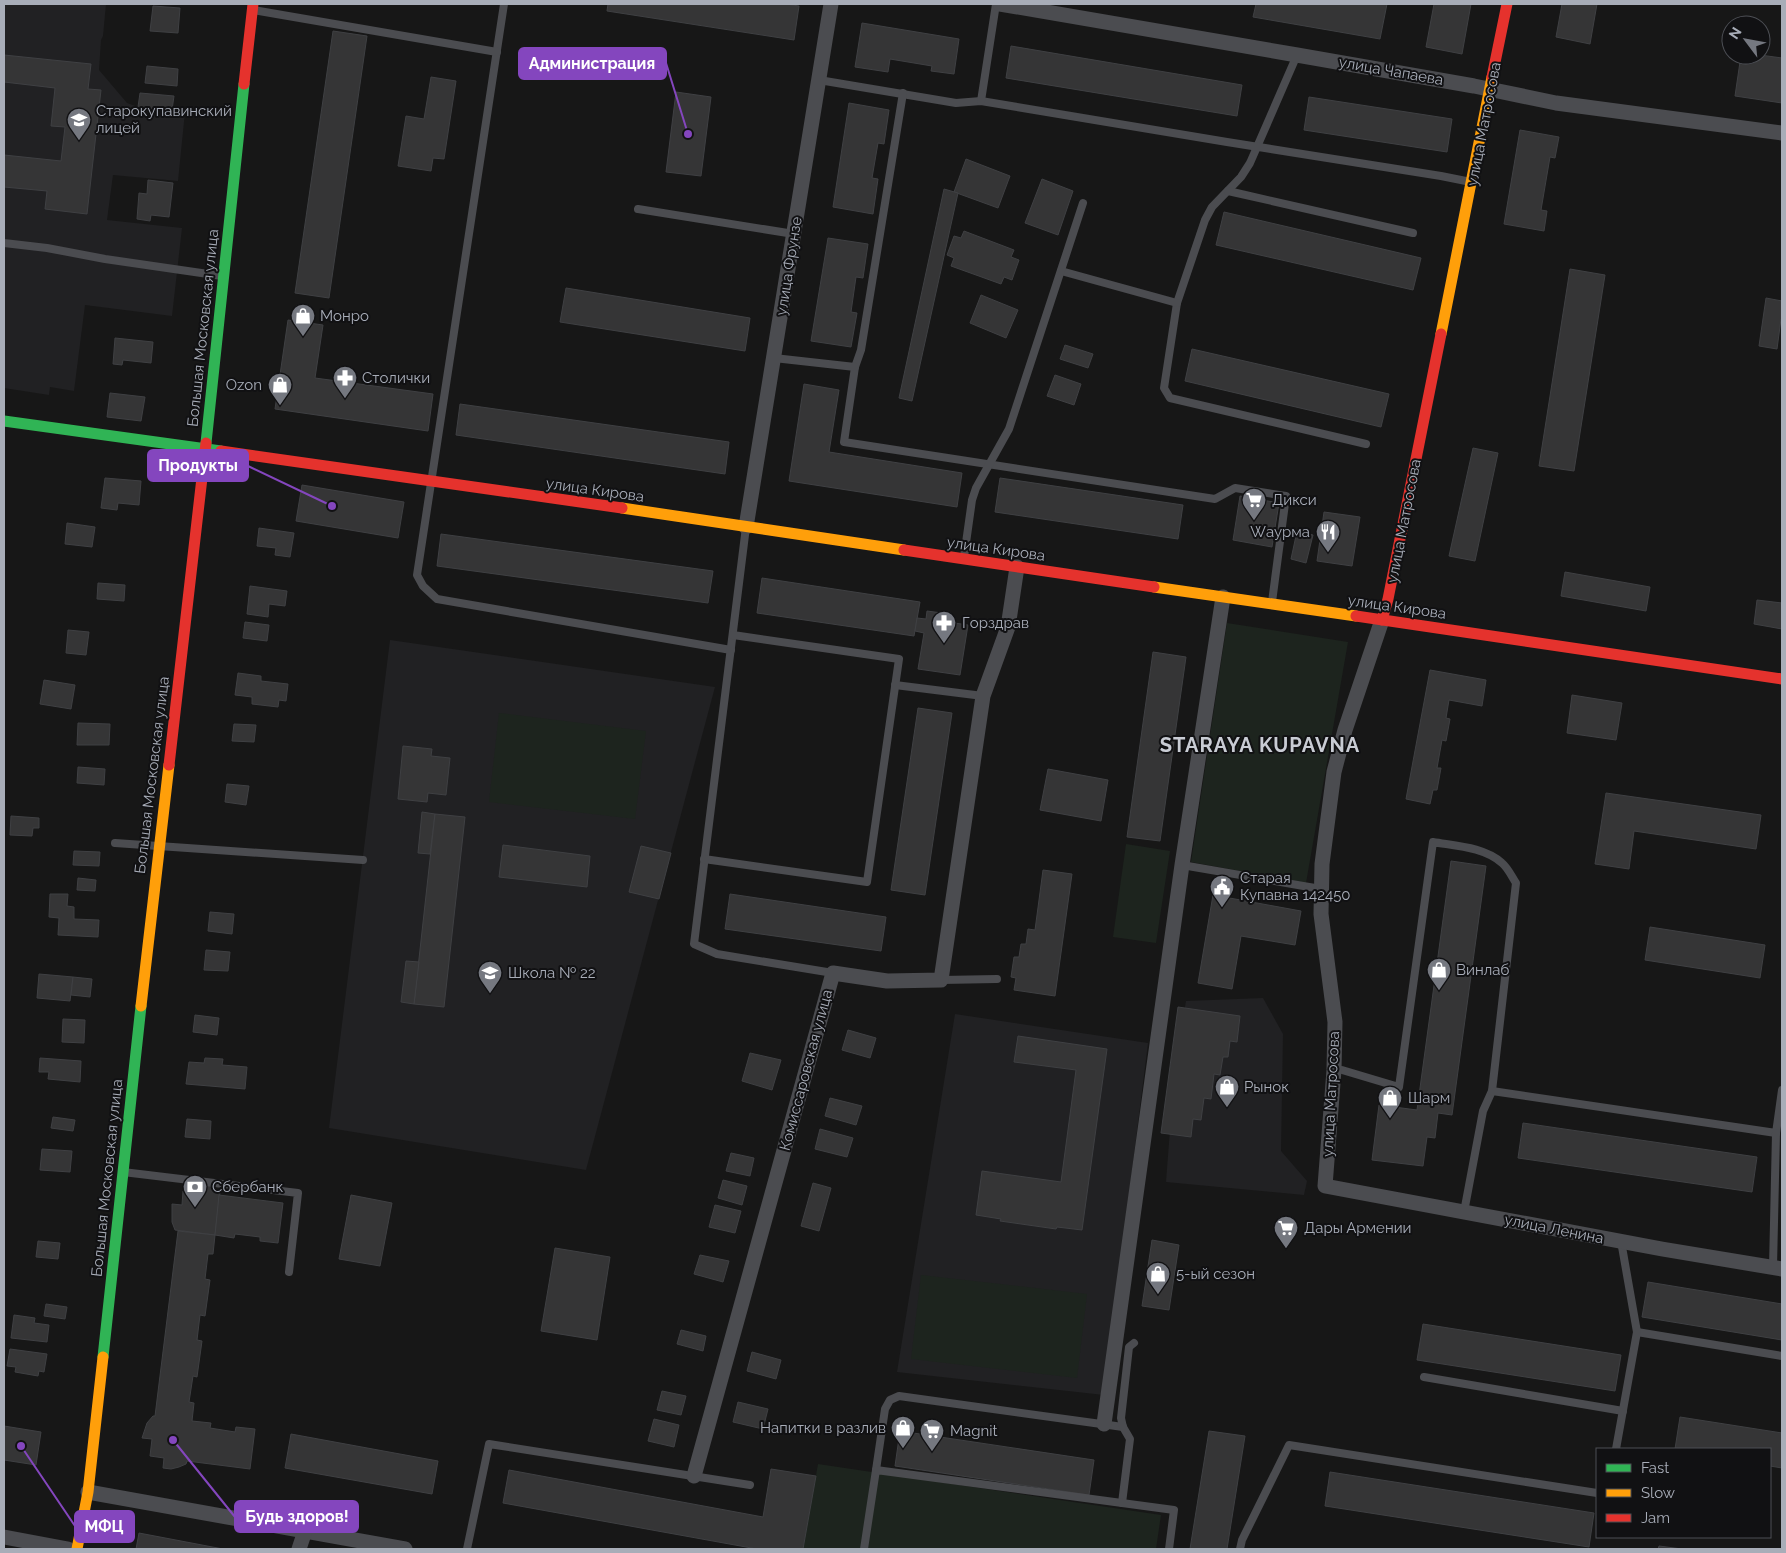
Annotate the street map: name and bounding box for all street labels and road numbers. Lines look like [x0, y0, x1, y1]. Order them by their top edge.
street label: улица Чапаева [1337, 53, 1445, 89]
street label: улица Матросова [1463, 60, 1505, 188]
street label: улица Фрунзе [772, 215, 806, 317]
street label: Большая Московская улица [184, 228, 222, 428]
street label: улица Матросова [1383, 457, 1425, 585]
street label: улица Кирова [545, 474, 645, 506]
street label: улица Кирова [946, 533, 1046, 565]
street label: улица Кирова [1347, 591, 1447, 623]
street label: Большая Московская улица [131, 675, 173, 875]
street label: Комиссаровская улица [776, 988, 836, 1152]
street label: улица Матросова [1319, 1031, 1343, 1157]
street label: Большая Московская улица [88, 1078, 126, 1278]
street label: улица Ленина [1503, 1211, 1605, 1247]

